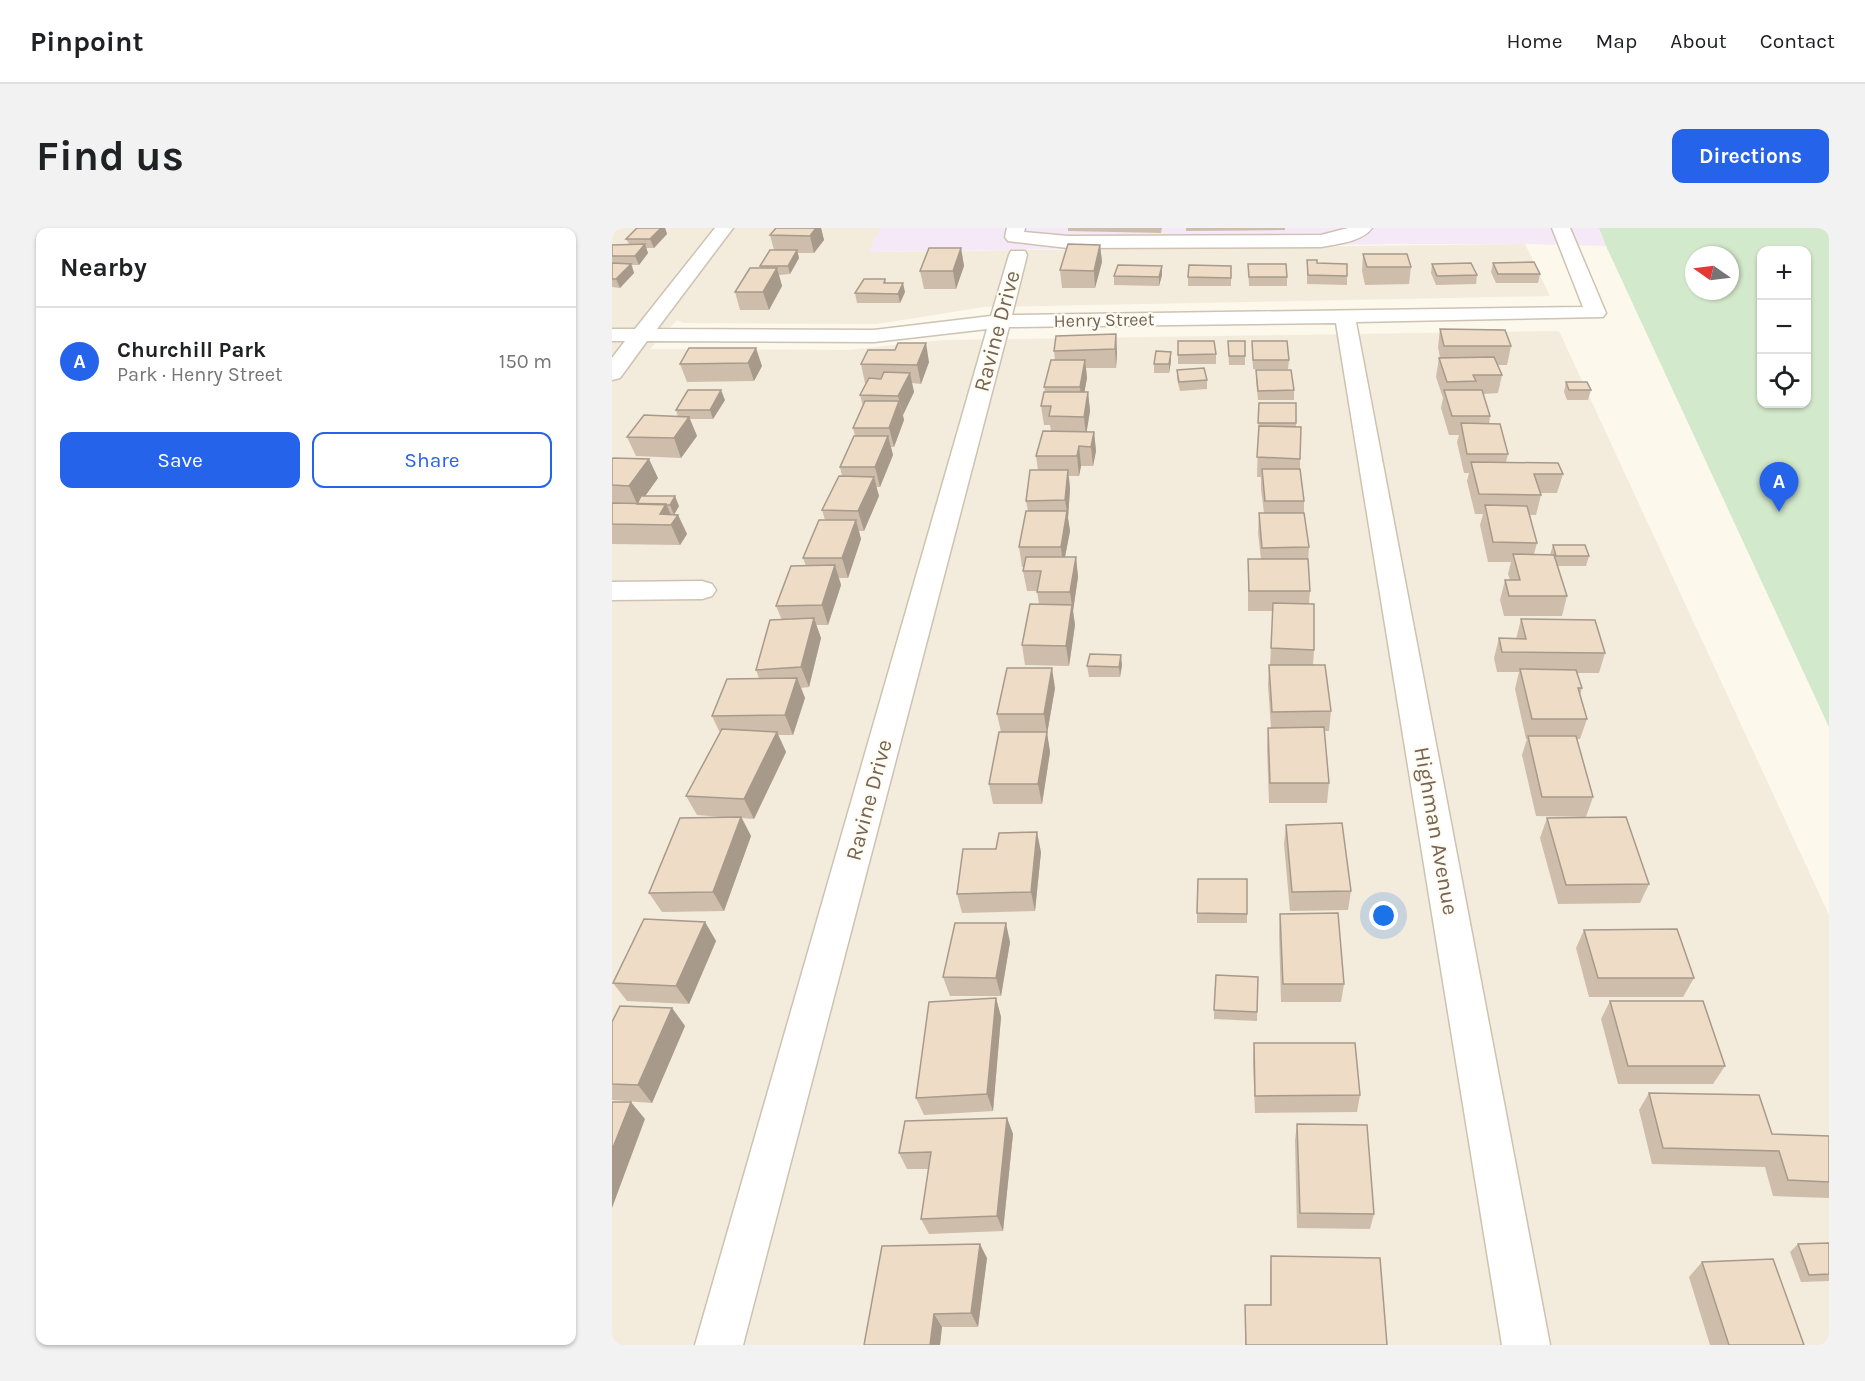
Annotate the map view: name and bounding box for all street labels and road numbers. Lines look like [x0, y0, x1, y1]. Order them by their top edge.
street label: Ravine Drive [968, 268, 1026, 394]
street label: Henry Street [1053, 308, 1155, 332]
street label: Ravine Drive [840, 737, 898, 863]
street label: Highman Avenue [1408, 745, 1464, 917]

